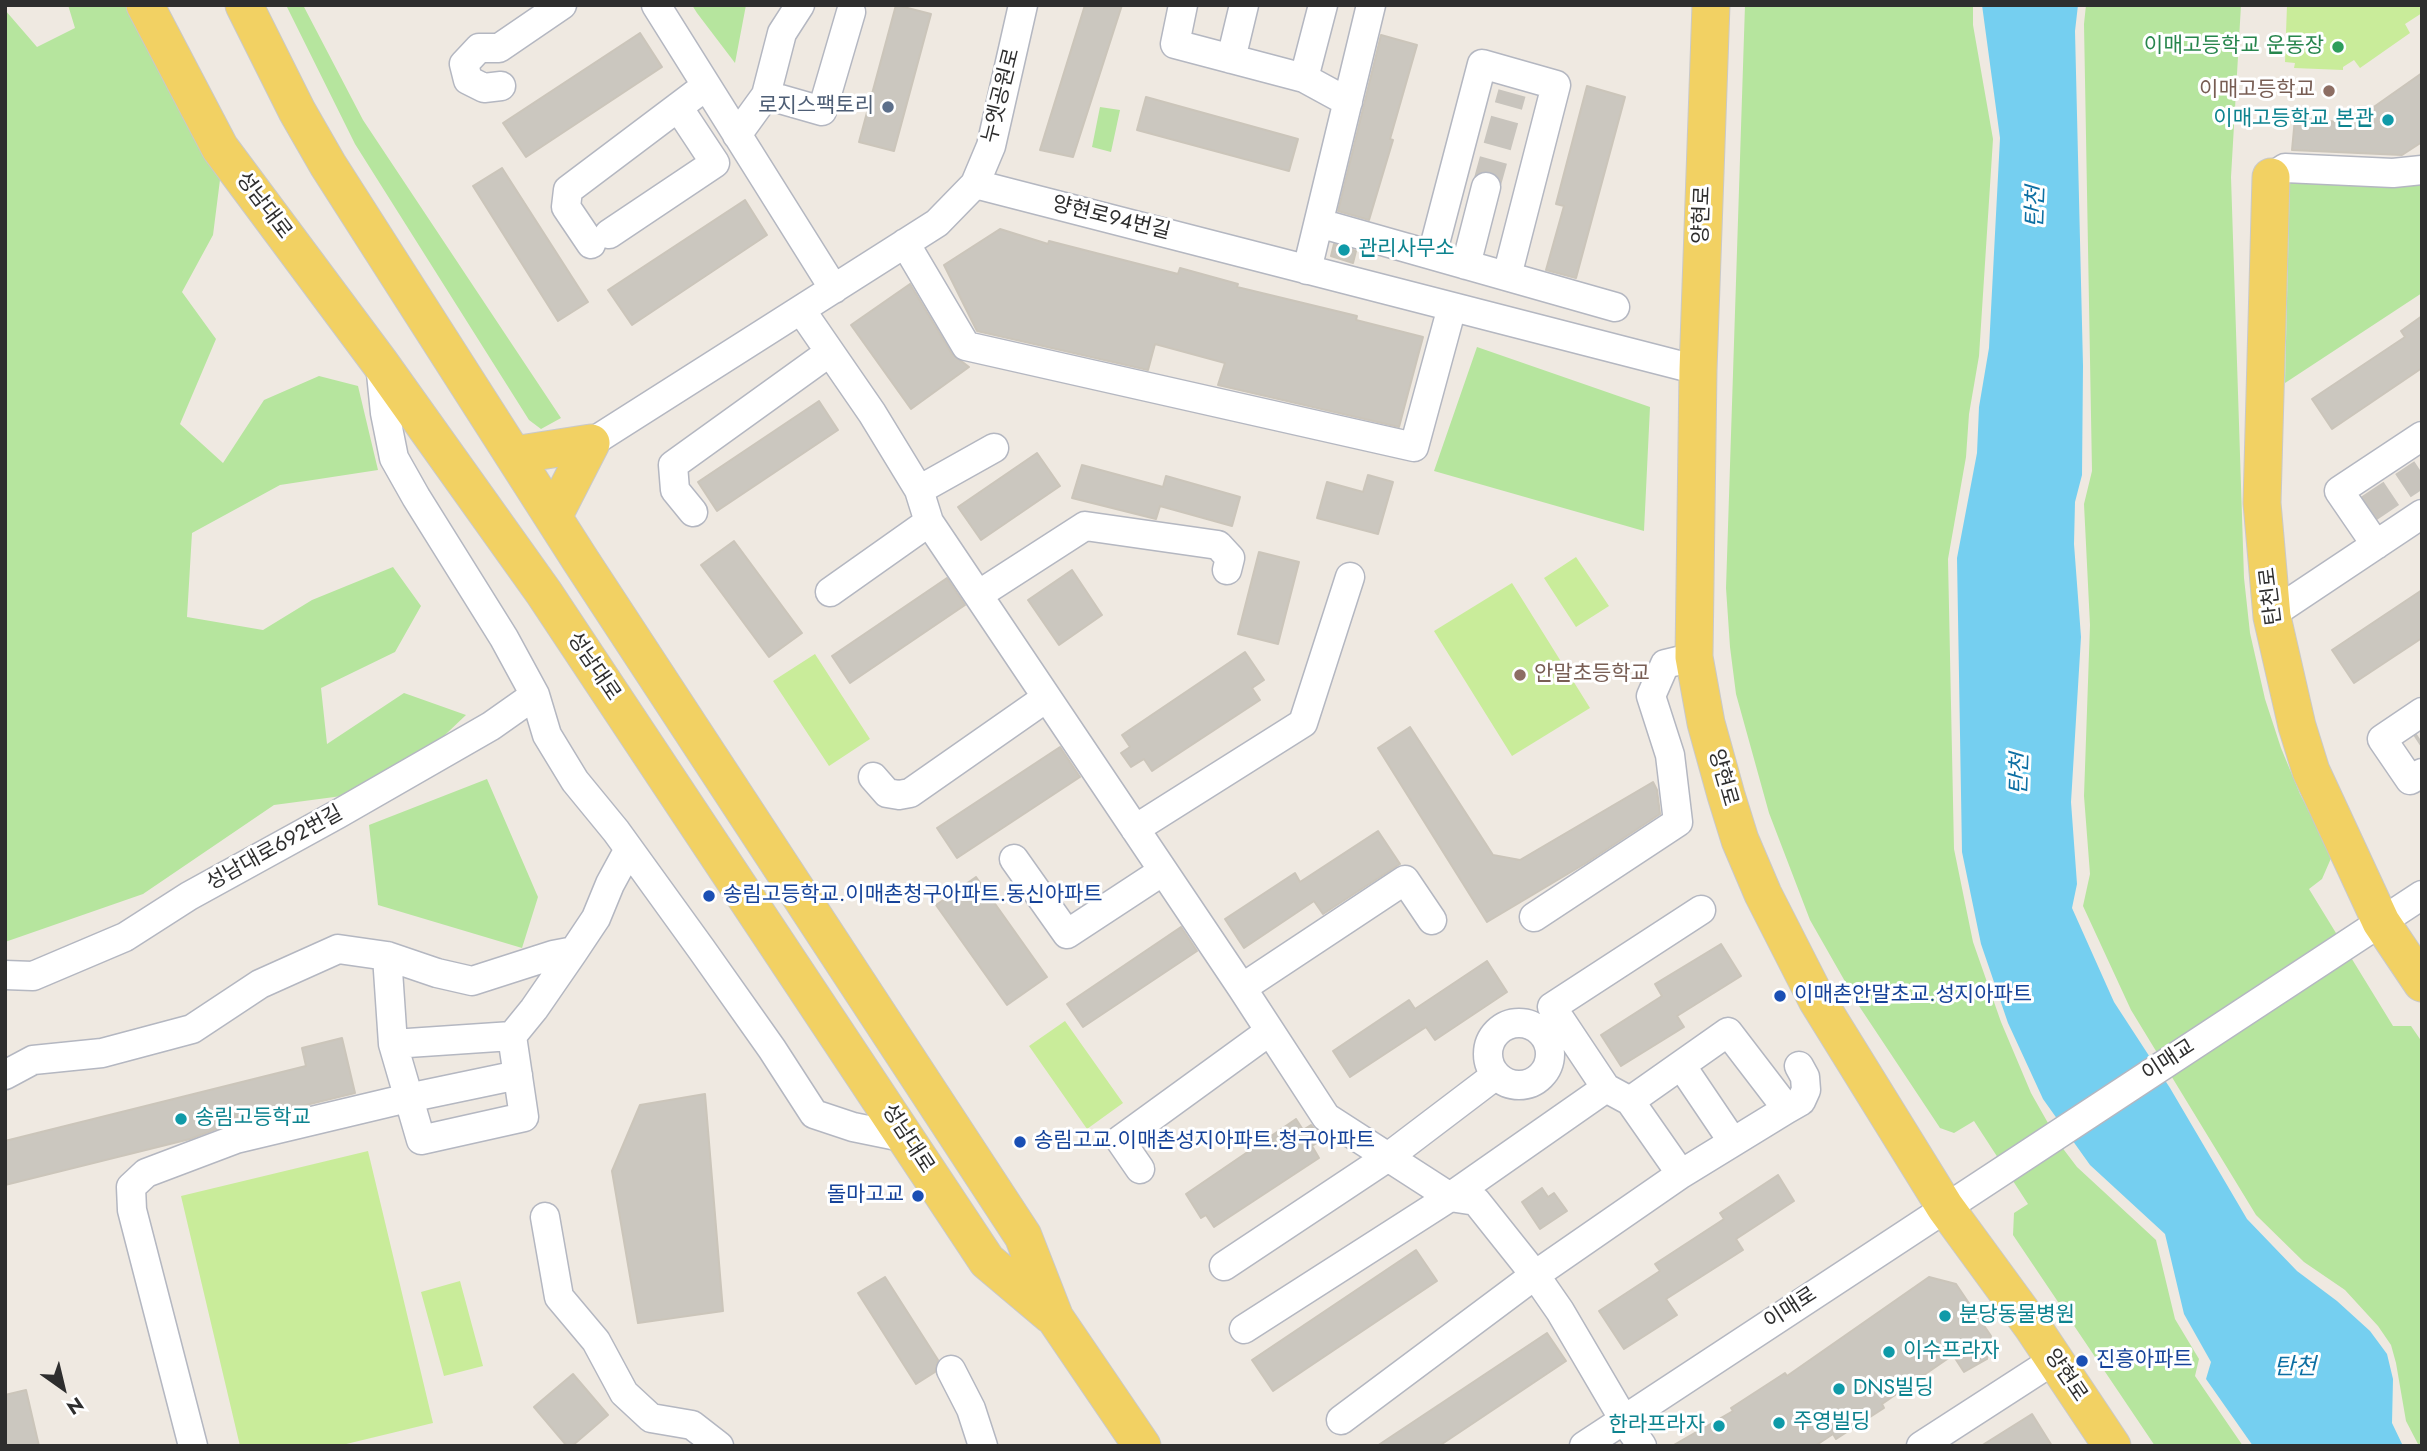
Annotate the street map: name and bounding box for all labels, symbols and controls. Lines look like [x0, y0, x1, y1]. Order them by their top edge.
place label: 이매고등학교 운동장 [2144, 34, 2324, 60]
marker: 이매고등학교 운동장 [2330, 39, 2346, 55]
street label: 누엣공원로 [978, 46, 1026, 146]
place label: 이매고등학교 [2199, 78, 2315, 104]
marker: 이매고등학교 [2321, 83, 2337, 99]
place label: 로지스팩토리 [758, 94, 874, 120]
marker: 로지스팩토리 [880, 99, 896, 115]
place label: 이매고등학교 본관 [2213, 107, 2374, 133]
marker: 이매고등학교 본관 [2380, 112, 2396, 128]
street label: 성남대로 [230, 168, 296, 244]
water label: 탄천 [2022, 185, 2052, 229]
street label: 양현로 [1689, 186, 1717, 244]
street label: 양현로94번길 [1049, 192, 1173, 246]
place label: 관리사무소 [1358, 237, 1455, 263]
marker: 관리사무소 [1336, 242, 1352, 258]
street label: 탄천로 [2256, 566, 2288, 626]
street label: 성남대로 [561, 628, 625, 706]
place label: 안말초등학교 [1534, 662, 1650, 688]
marker: 안말초등학교 [1512, 667, 1528, 683]
street label: 양현로 [1702, 747, 1742, 809]
water label: 탄천 [2006, 752, 2036, 796]
street label: 성남대로692번길 [202, 801, 348, 897]
place label: 송림고등학교.이매촌청구아파트.동신아파트 [723, 883, 1103, 909]
marker: 송림고등학교.이매촌청구아파트.동신아파트 [701, 888, 717, 904]
place label: 이매촌안말초교.성지아파트 [1794, 983, 2032, 1009]
marker: 이매촌안말초교.성지아파트 [1772, 988, 1788, 1004]
street label: 이매교 [2138, 1035, 2200, 1087]
street label: 성남대로 [875, 1100, 939, 1178]
place label: 송림고등학교 [195, 1106, 311, 1132]
marker: 송림고등학교 [173, 1111, 189, 1127]
place label: 송림고교.이매촌성지아파트.청구아파트 [1034, 1129, 1375, 1155]
marker: 송림고교.이매촌성지아파트.청구아파트 [1012, 1134, 1028, 1150]
place label: 돌마고교 [827, 1183, 904, 1209]
marker: 돌마고교 [910, 1188, 926, 1204]
street label: 이매로 [1760, 1283, 1822, 1335]
place label: 분당동물병원 [1959, 1303, 2075, 1329]
marker: 분당동물병원 [1937, 1308, 1953, 1324]
place label: 이수프라자 [1903, 1339, 2000, 1365]
marker: 이수프라자 [1881, 1344, 1897, 1360]
street label: 양현로 [2038, 1345, 2092, 1407]
place label: 진흥아파트 [2096, 1348, 2193, 1374]
north arrow [28, 1353, 98, 1423]
marker: 진흥아파트 [2074, 1353, 2090, 1369]
water label: 탄천 [2274, 1354, 2316, 1382]
place label: DNS빌딩 [1853, 1376, 1934, 1402]
marker: DNS빌딩 [1831, 1381, 1847, 1397]
text: N [61, 1390, 89, 1421]
place label: 주영빌딩 [1793, 1410, 1870, 1436]
place label: 한라프라자 [1608, 1413, 1705, 1439]
marker: 주영빌딩 [1771, 1415, 1787, 1431]
marker: 한라프라자 [1711, 1418, 1727, 1434]

